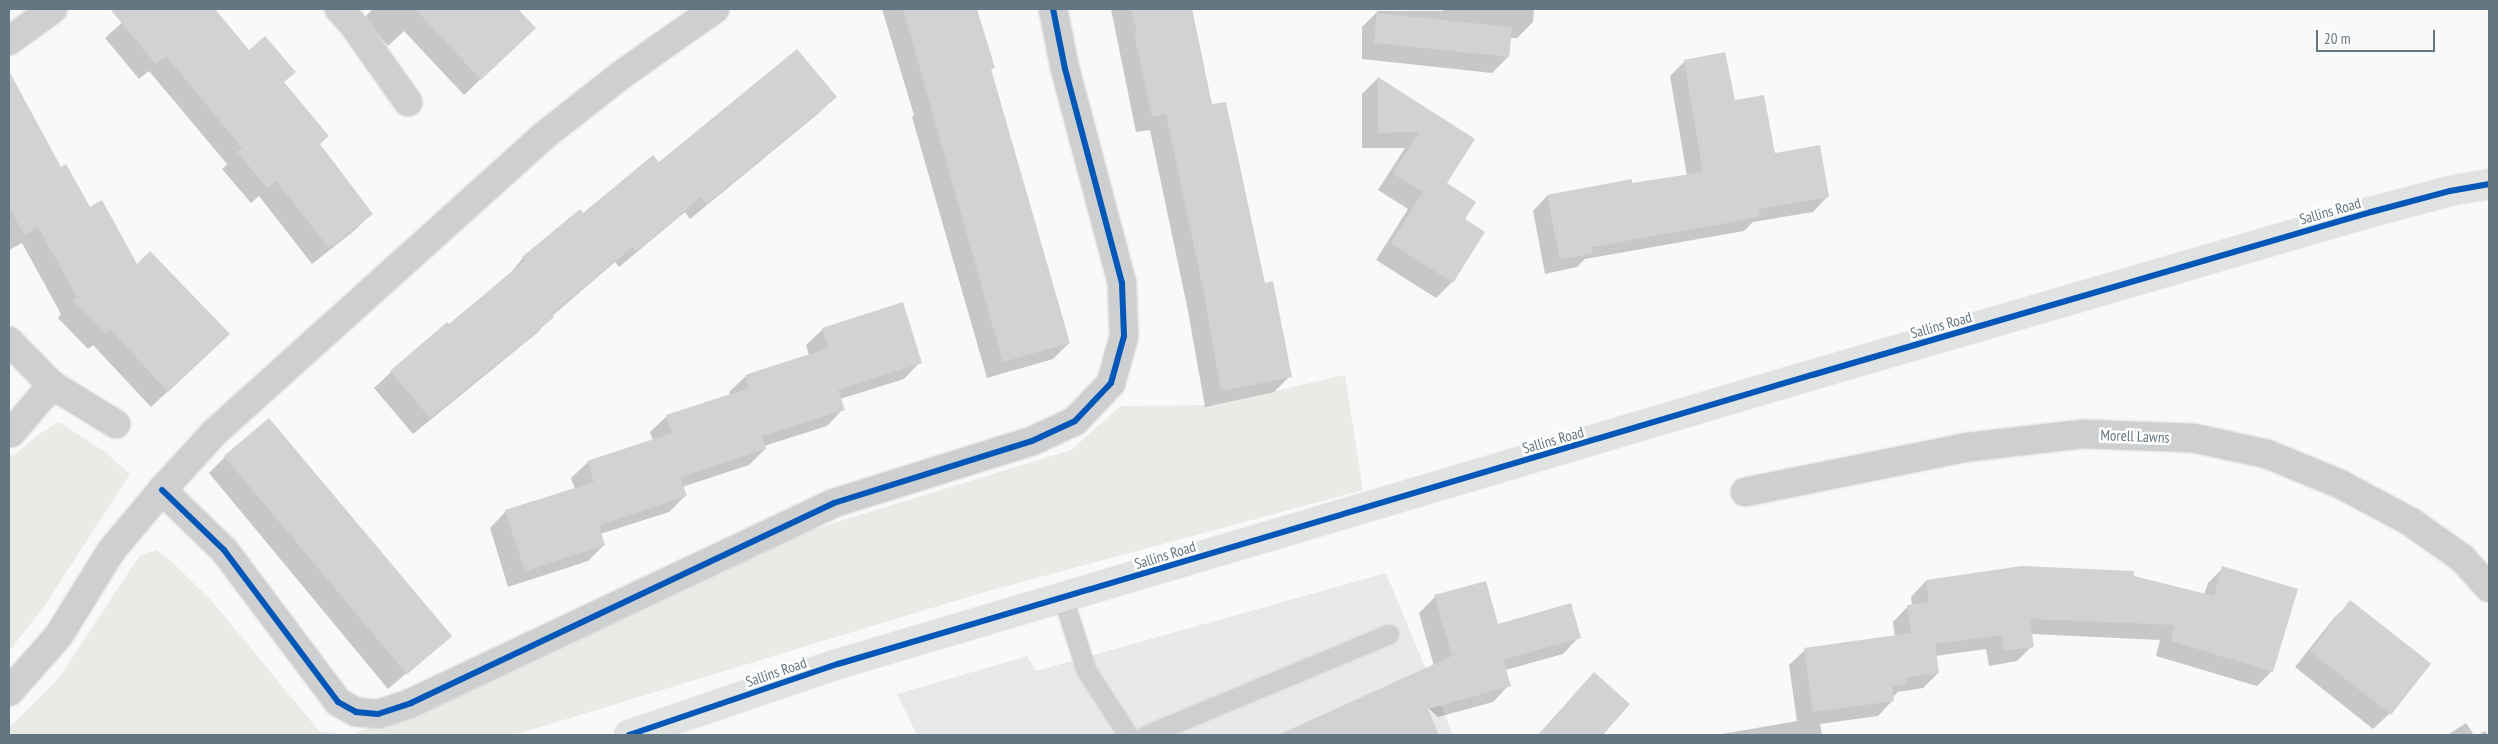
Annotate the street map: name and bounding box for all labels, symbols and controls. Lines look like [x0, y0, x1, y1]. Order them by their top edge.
scale bar [2318, 20, 2437, 52]
text: 20 m [2324, 29, 2350, 48]
street label: Sallins Road [2297, 194, 2363, 228]
street label: Sallins Road [1908, 308, 1974, 342]
street label: Sallins Road [1520, 423, 1586, 457]
street label: Morell Lawns [2100, 426, 2170, 446]
street label: Sallins Road [1132, 537, 1198, 573]
street label: Sallins Road [743, 653, 809, 691]

